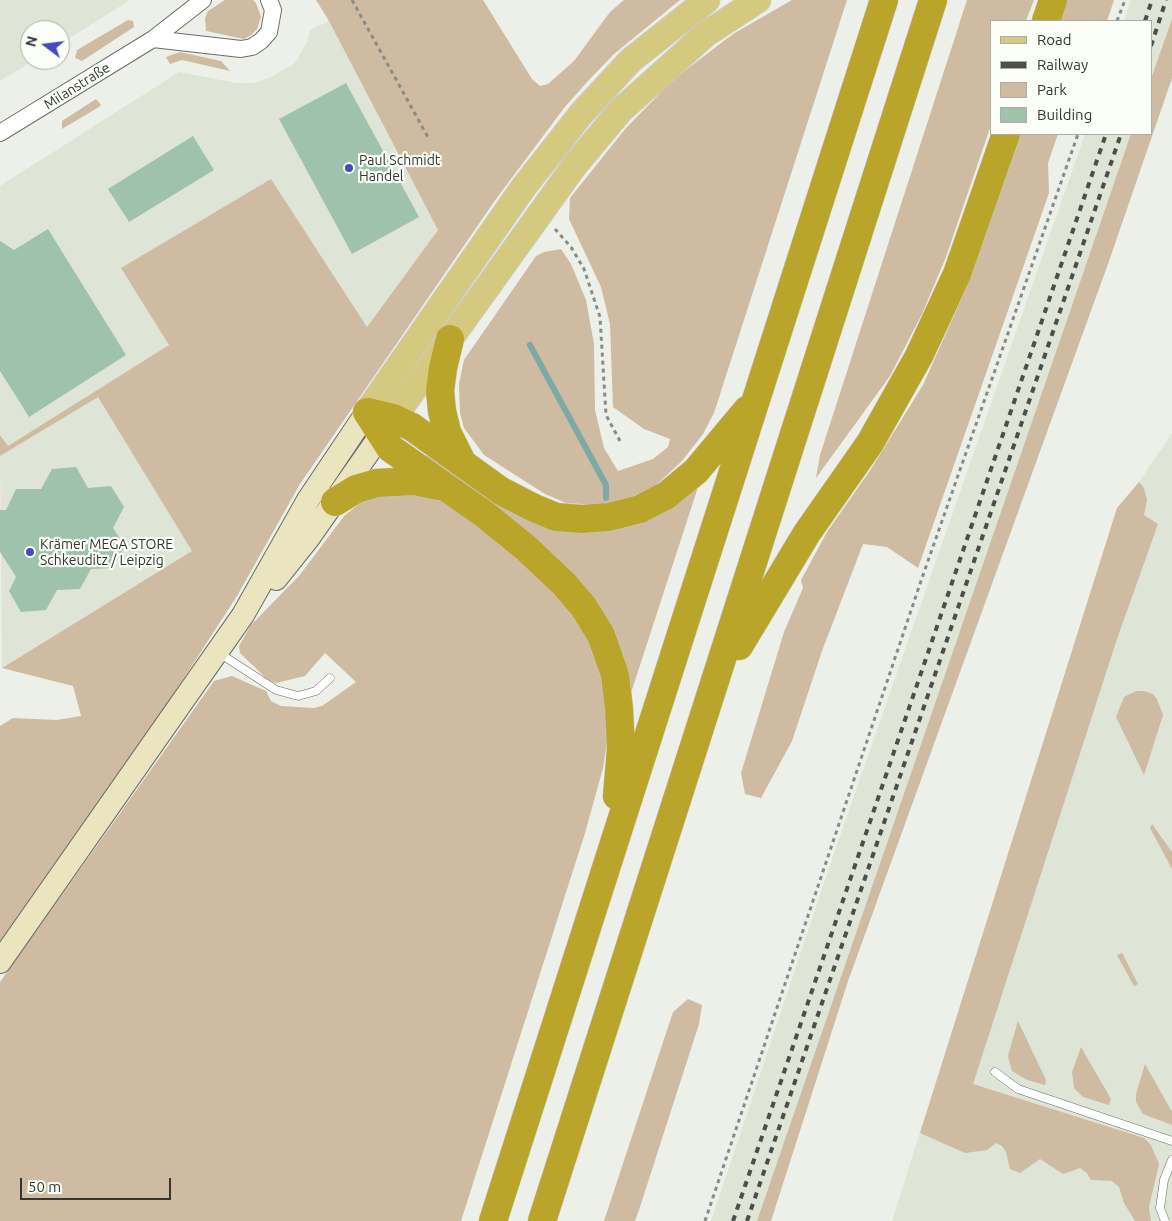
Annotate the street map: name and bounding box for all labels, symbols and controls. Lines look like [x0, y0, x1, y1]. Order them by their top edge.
north arrow [20, 20, 70, 70]
legend [990, 20, 1152, 135]
text: Road [1037, 31, 1072, 48]
text: N [22, 34, 41, 49]
text: Railway [1037, 56, 1088, 73]
street label: Milanstraße [41, 59, 113, 113]
text: Park [1037, 81, 1067, 98]
text: Building [1037, 106, 1092, 123]
place label: Paul Schmidt Handel [359, 152, 440, 184]
marker: Paul Schmidt Handel [343, 162, 355, 174]
place label: Krämer MEGA STORE Schkeuditz / Leipzig [40, 536, 173, 568]
marker: Krämer MEGA STORE Schkeuditz / Leipzig [24, 546, 36, 558]
scale bar [22, 1168, 174, 1200]
text: 50 m [28, 1178, 61, 1195]

